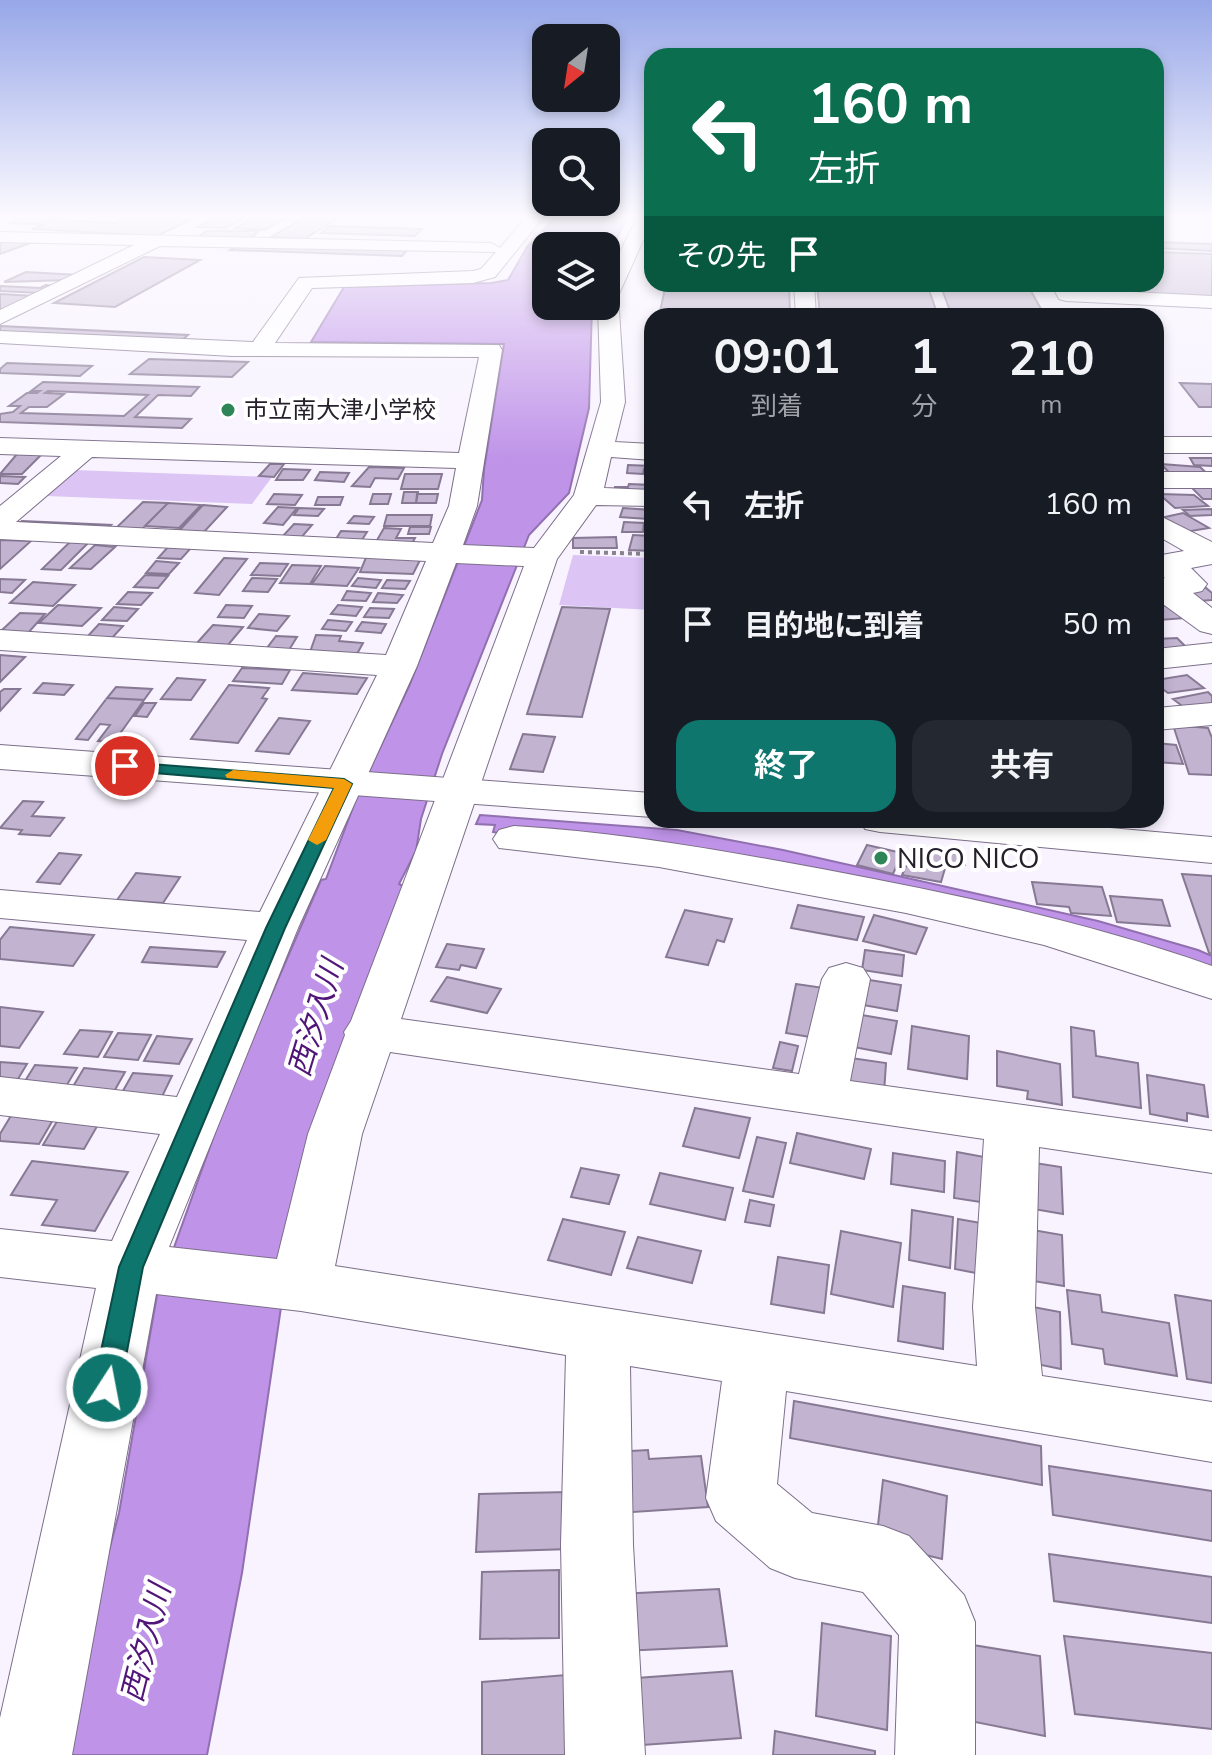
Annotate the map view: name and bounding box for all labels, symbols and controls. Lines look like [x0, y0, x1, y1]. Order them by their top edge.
north arrow [532, 24, 620, 112]
map controls [532, 24, 620, 320]
text: 160 m [808, 66, 973, 143]
icon: left [676, 80, 780, 184]
button: search [532, 128, 620, 216]
text: 左折 [808, 145, 880, 194]
button: layers [532, 232, 620, 320]
icon: arrive [782, 232, 826, 276]
text: その先 [676, 236, 766, 277]
text: 09:01 [713, 324, 841, 390]
text: 1 [910, 324, 939, 390]
text: 210 [1008, 326, 1095, 392]
text: m [1040, 387, 1062, 422]
text: 到着 [751, 389, 803, 424]
text: 分 [911, 389, 937, 424]
place label: 市立南大津小学校 [244, 394, 436, 426]
marker: 市立南大津小学校 [219, 401, 237, 419]
icon: left [676, 482, 720, 526]
text: 160 m [1045, 484, 1132, 525]
text: 左折 [744, 486, 804, 527]
icon: arrive [676, 602, 720, 646]
text: 50 m [1063, 604, 1132, 645]
text: 目的地に到着 [744, 606, 924, 647]
button: 終了 [676, 720, 896, 812]
button: 共有 [912, 720, 1132, 812]
pin [91, 732, 159, 800]
icon: arrive [103, 744, 147, 788]
place label: NICO NICO [897, 840, 1039, 878]
marker: NICO NICO [872, 849, 890, 867]
water label: 西汐入川 [279, 952, 355, 1082]
position arrow [65, 1346, 149, 1430]
water label: 西汐入川 [112, 1577, 182, 1706]

